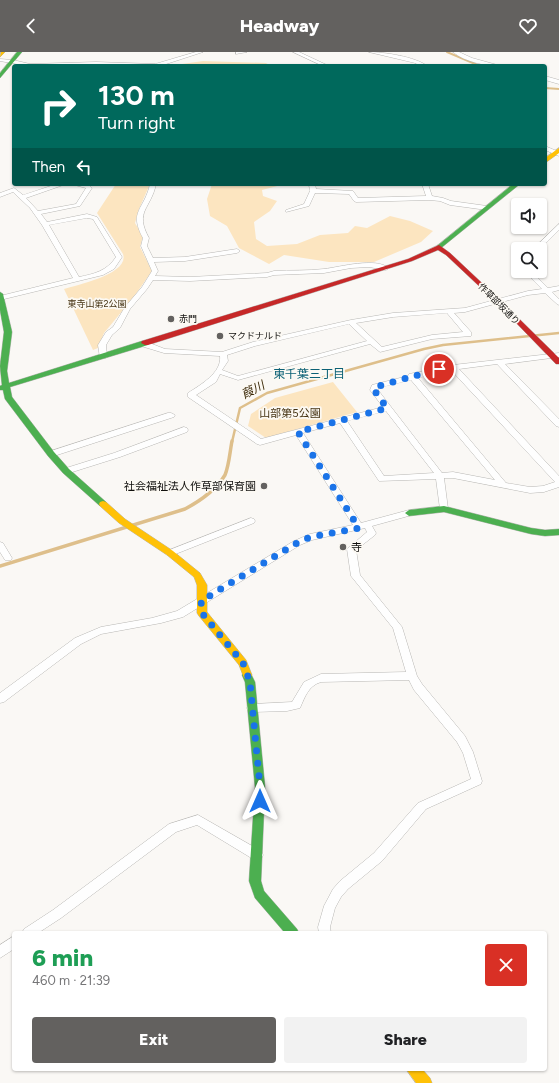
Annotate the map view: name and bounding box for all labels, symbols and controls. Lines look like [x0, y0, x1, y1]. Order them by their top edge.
icon: back [20, 15, 42, 37]
text: Headway [240, 15, 319, 37]
icon: heart [517, 15, 539, 37]
text: 130 m [98, 78, 175, 112]
icon: right [32, 80, 84, 132]
text: Turn right [98, 112, 175, 134]
icon: left [73, 156, 95, 178]
text: Then [32, 158, 65, 176]
map controls [511, 198, 547, 278]
button: sound [511, 198, 547, 234]
button: search [511, 242, 547, 278]
street label: 作草部坂通り [476, 281, 522, 327]
park label: 東寺山第2公園 [67, 298, 127, 309]
place label: 赤門 [179, 313, 197, 324]
marker: 赤門 [166, 314, 176, 324]
place label: マクドナルド [228, 330, 282, 341]
marker: マクドナルド [215, 331, 225, 341]
pin [422, 352, 456, 386]
icon: arrive [428, 358, 450, 380]
district label: 東千葉三丁目 [273, 367, 345, 381]
water label: 葭川 [239, 377, 269, 402]
park label: 山部第5公園 [259, 407, 321, 420]
place label: 社会福祉法人作草部保育園 [124, 480, 256, 493]
marker: 社会福祉法人作草部保育園 [259, 481, 269, 491]
place label: 寺 [351, 541, 362, 554]
marker: 寺 [338, 542, 348, 552]
position arrow [239, 780, 281, 822]
text: 6 min [32, 943, 93, 972]
button: close [485, 944, 527, 986]
text: 460 m · 21:39 [32, 973, 110, 988]
button: Exit [32, 1017, 276, 1063]
button: Share [284, 1017, 527, 1063]

